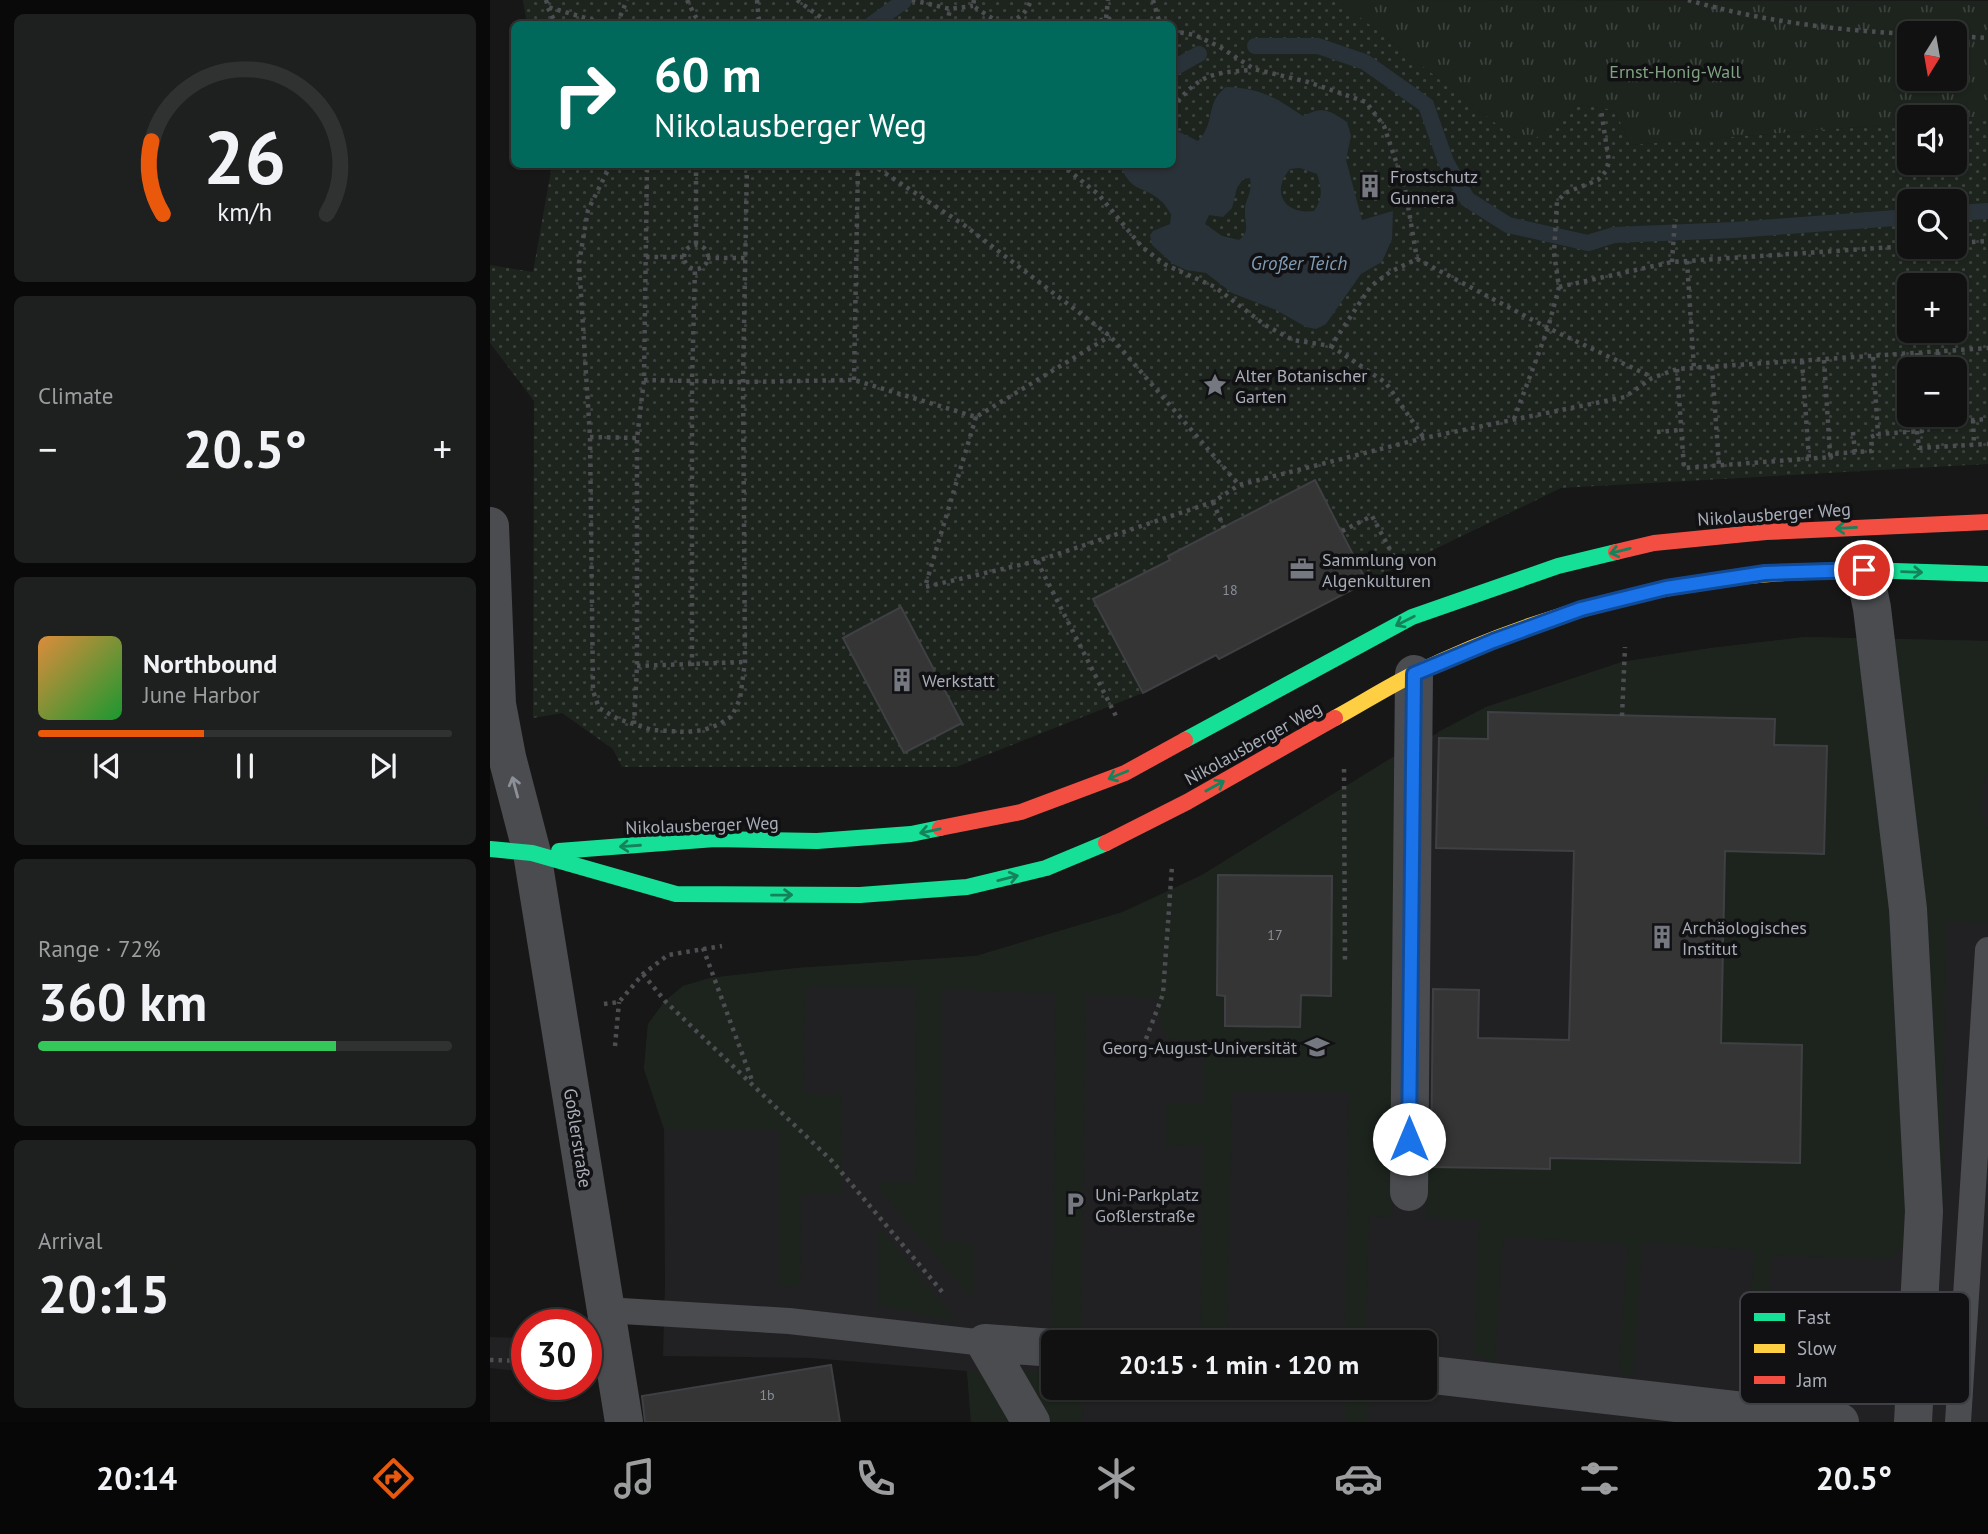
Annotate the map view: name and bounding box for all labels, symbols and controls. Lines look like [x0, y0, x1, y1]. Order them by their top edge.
north arrow [1897, 21, 1967, 91]
map controls [1897, 21, 1967, 427]
text: 60 m [654, 42, 761, 106]
icon: right [539, 49, 630, 140]
park label: Ernst-Honig-Wall [1609, 60, 1741, 83]
text: Nikolausberger Weg [654, 104, 927, 146]
button: sound [1897, 105, 1967, 175]
text: 26 [204, 110, 286, 204]
place label: Frostschutz Gunnera [1390, 165, 1478, 209]
building icon: Frostschutz Gunnera [1356, 172, 1384, 200]
button: search [1897, 189, 1967, 259]
text: km/h [218, 196, 272, 228]
water label: Großer Teich [1251, 251, 1347, 275]
button: + [1897, 273, 1967, 343]
button: − [1897, 357, 1967, 427]
place label: Alter Botanischer Garten [1235, 364, 1367, 408]
place icon: Alter Botanischer Garten [1201, 371, 1229, 399]
text: Climate [38, 381, 113, 410]
text: 20.5° [183, 415, 307, 482]
text: − [38, 424, 57, 473]
text: + [433, 424, 452, 473]
street label: Nikolausberger Weg [1697, 497, 1851, 531]
one-way arrow [1835, 521, 1858, 534]
pin [1834, 540, 1894, 600]
one-way arrow [1610, 545, 1632, 558]
place label: Sammlung von Algenkulturen [1322, 548, 1437, 592]
icon: arrive [1845, 551, 1883, 589]
office icon: Sammlung von Algenkulturen [1288, 555, 1316, 583]
one-way arrow [1900, 565, 1923, 578]
house number: 18 [1222, 581, 1238, 599]
one-way arrow [1395, 615, 1416, 629]
text: Northbound [143, 647, 277, 680]
building icon: Werkstatt [888, 666, 916, 694]
place label: Werkstatt [922, 669, 995, 692]
text: June Harbor [143, 680, 260, 709]
street label: Nikolausberger Weg [1180, 696, 1326, 790]
icon: previous [88, 747, 126, 785]
icon: pause [226, 747, 264, 785]
icon: next [364, 747, 402, 785]
one-way arrow [1108, 770, 1129, 783]
one-way arrow [508, 776, 521, 799]
one-way arrow [1205, 779, 1225, 793]
street label: Nikolausberger Weg [625, 811, 779, 839]
one-way arrow [919, 824, 942, 838]
one-way arrow [619, 840, 642, 853]
one-way arrow [996, 871, 1019, 884]
one-way arrow [770, 889, 793, 902]
place label: Archäologisches Institut [1682, 916, 1807, 960]
building icon: Archäologisches Institut [1648, 923, 1676, 951]
house number: 17 [1267, 926, 1283, 944]
text: Range · 72% [38, 934, 161, 963]
text: 360 km [38, 968, 207, 1035]
school or university icon: Georg-August-Universität [1303, 1033, 1331, 1061]
place label: Georg-August-Universität [1102, 1036, 1297, 1059]
street label: Goßlerstraße [559, 1087, 597, 1189]
position arrow [1372, 1102, 1446, 1176]
place label: Uni-Parkplatz Goßlerstraße [1095, 1183, 1199, 1227]
parking icon: Uni-Parkplatz Goßlerstraße [1061, 1190, 1089, 1218]
text: Arrival [38, 1226, 102, 1255]
text: 20:15 [38, 1260, 170, 1327]
legend [1740, 1292, 1970, 1404]
text: Fast [1797, 1305, 1831, 1329]
speed limit sign: 30 [511, 1309, 602, 1400]
text: Slow [1797, 1336, 1837, 1360]
text: 20:15 · 1 min · 120 m [1119, 1348, 1359, 1381]
text: Jam [1796, 1368, 1827, 1392]
house number: 1b [759, 1386, 775, 1404]
icon: directions [369, 1454, 418, 1503]
icon: music [610, 1454, 659, 1503]
icon: phone [851, 1454, 900, 1503]
icon: climate [1092, 1454, 1141, 1503]
icon: car [1334, 1454, 1383, 1503]
icon: filters [1575, 1454, 1624, 1503]
text: 20:14 [96, 1457, 177, 1499]
text: 20.5° [1816, 1457, 1892, 1499]

